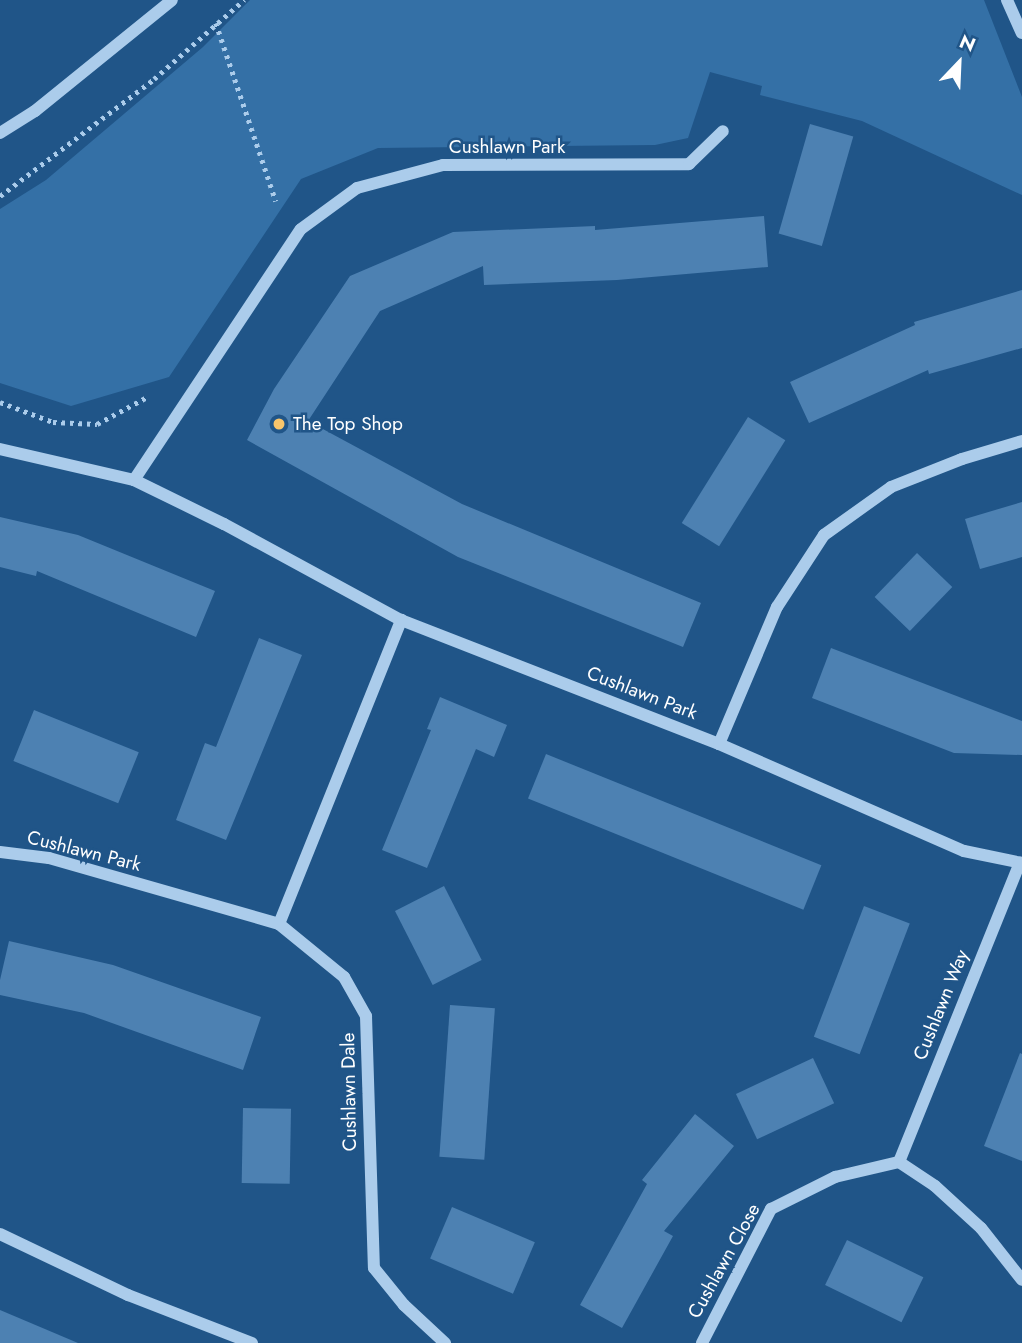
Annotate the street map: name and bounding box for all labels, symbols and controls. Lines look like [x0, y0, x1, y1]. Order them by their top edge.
north arrow [924, 28, 994, 98]
text: N [955, 28, 980, 59]
street label: Cushlawn Park [449, 136, 565, 158]
place label: The Top Shop [293, 413, 403, 435]
marker: The Top Shop [271, 416, 287, 432]
street label: Cushlawn Park [584, 661, 700, 725]
street label: Cushlawn Park [25, 826, 143, 876]
street label: Cushlawn Way [909, 947, 973, 1063]
street label: Cushlawn Dale [337, 1032, 361, 1152]
street label: Cushlawn Close [683, 1200, 765, 1322]

